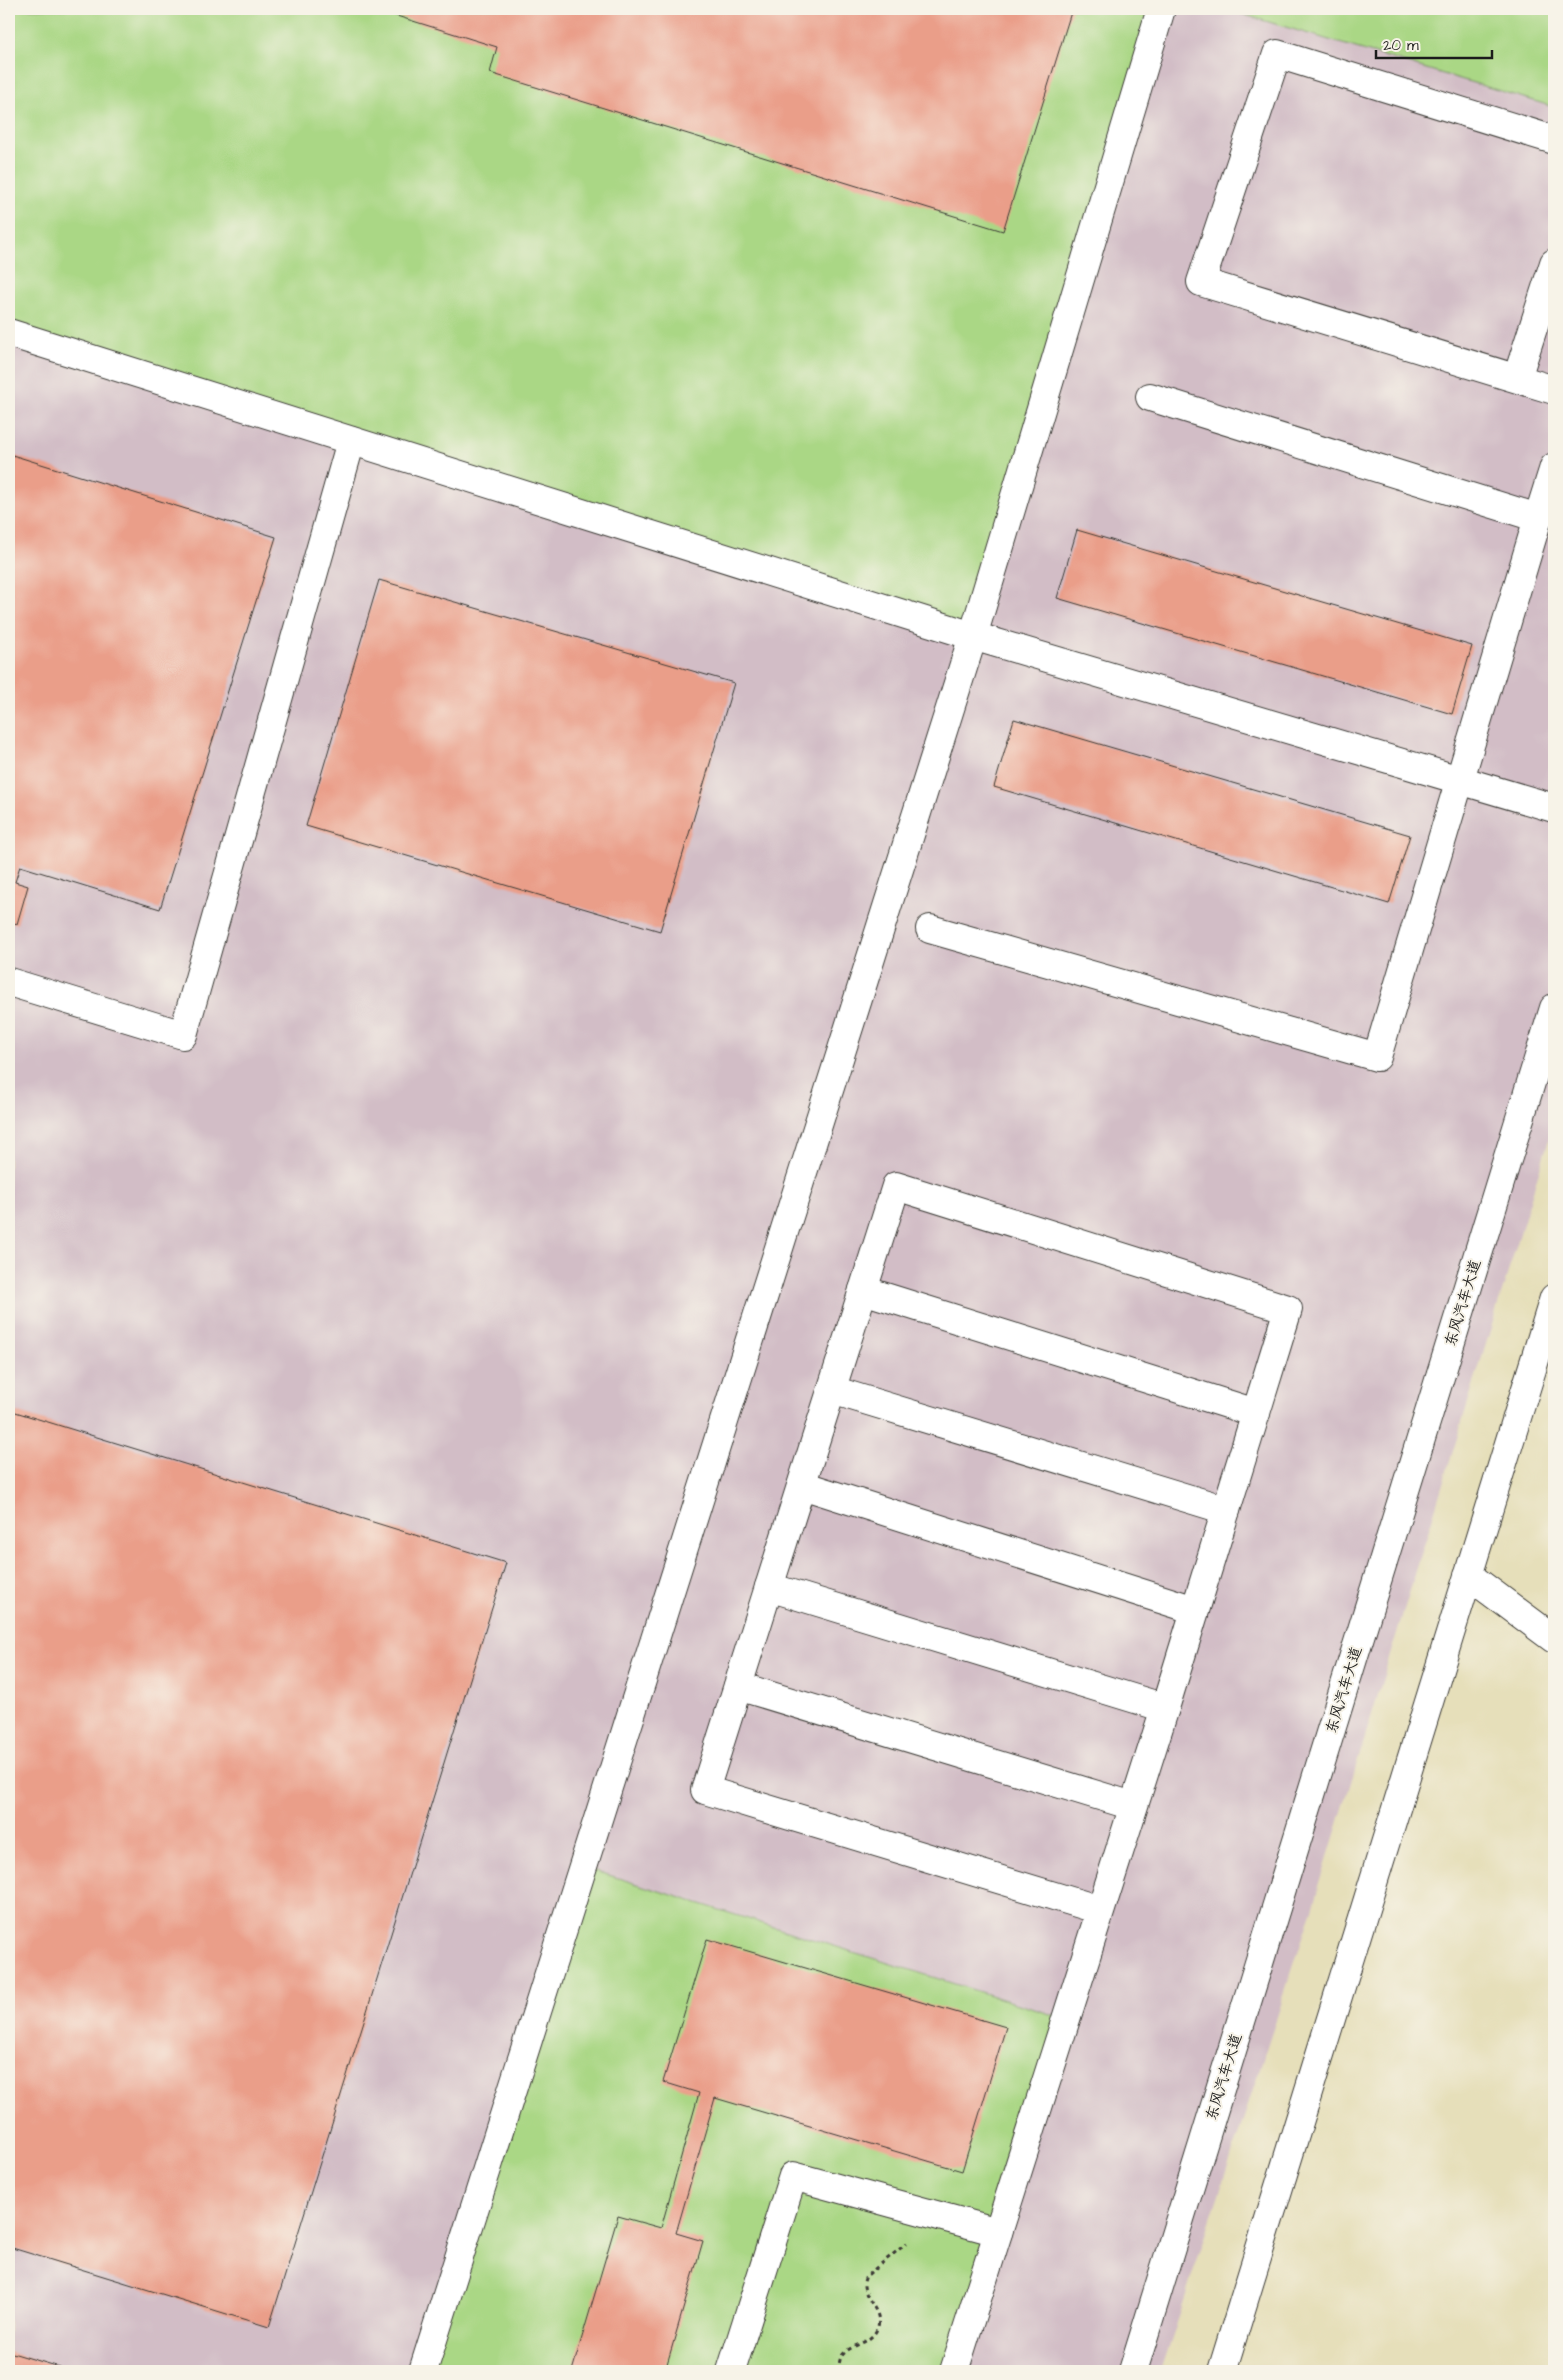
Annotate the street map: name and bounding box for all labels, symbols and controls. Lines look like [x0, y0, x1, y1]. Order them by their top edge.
scale bar [1376, 28, 1492, 60]
text: 20 m [1383, 35, 1419, 56]
street label: 东风汽车大道 [1440, 1257, 1486, 1349]
street label: 东风汽车大道 [1321, 1644, 1367, 1736]
street label: 东风汽车大道 [1201, 2031, 1247, 2123]

